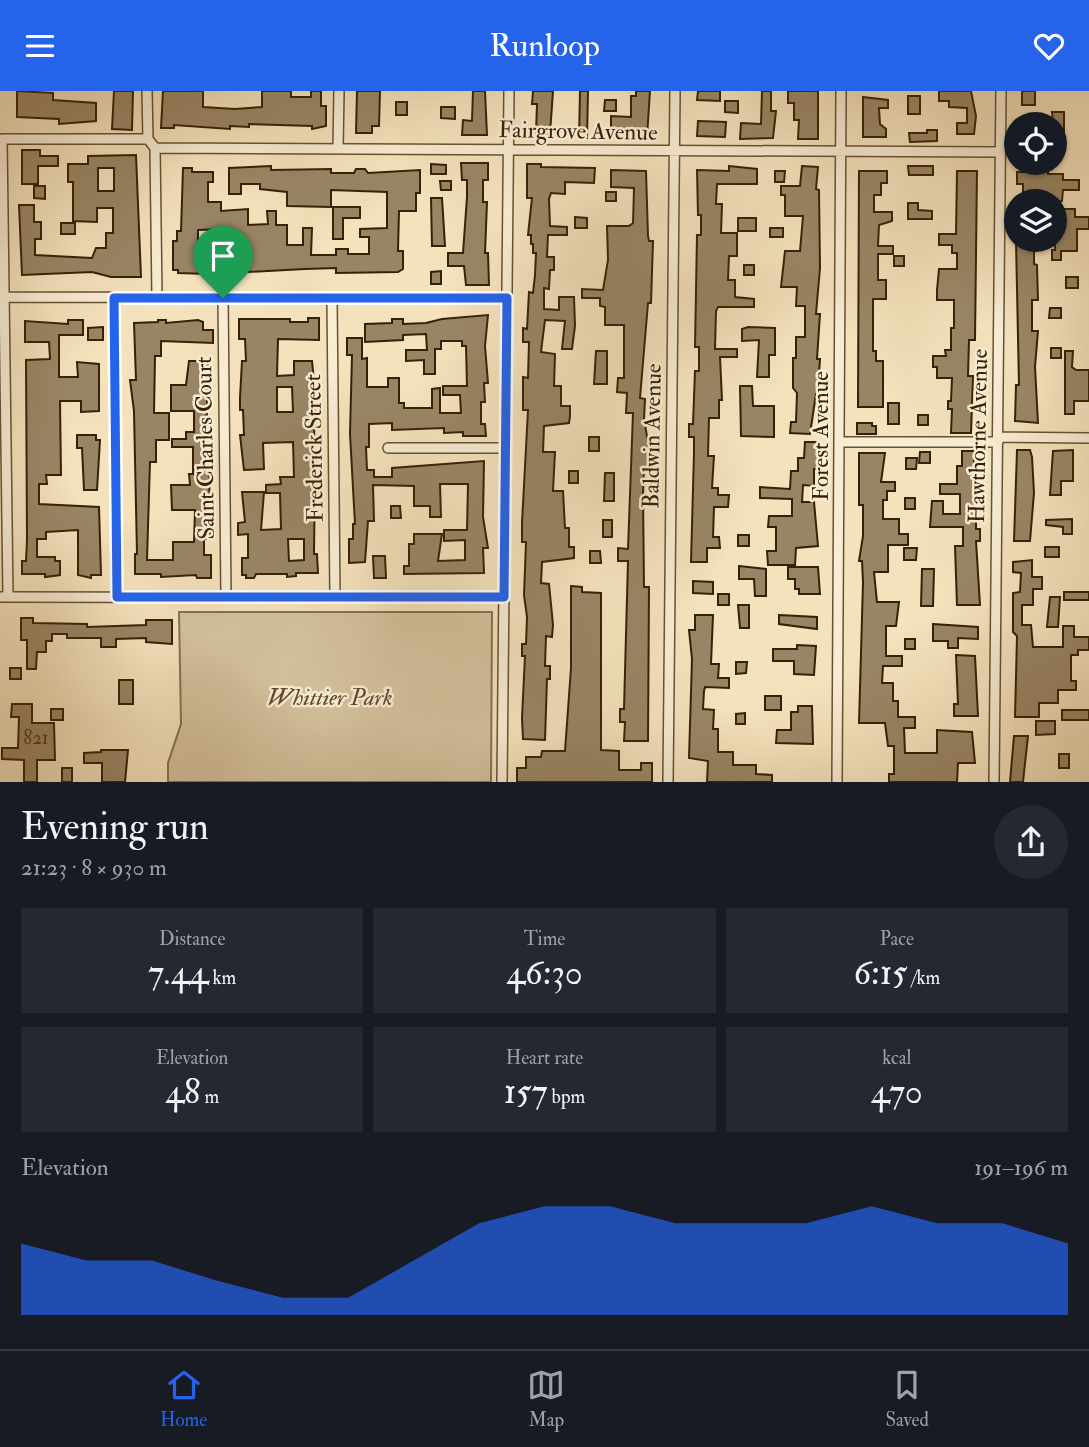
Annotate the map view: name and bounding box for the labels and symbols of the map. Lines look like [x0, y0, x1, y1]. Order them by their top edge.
street label: Fairgrove Avenue [498, 115, 658, 147]
pin [193, 226, 253, 298]
street label: Hawthorne Avenue [962, 348, 994, 523]
street label: Saint Charles Court [189, 356, 221, 540]
street label: Baldwin Avenue [636, 363, 668, 509]
street label: Forest Avenue [806, 371, 835, 501]
street label: Frederick Street [298, 374, 330, 522]
park label: Whittier Park [267, 683, 393, 712]
house number: 821 [23, 726, 49, 750]

